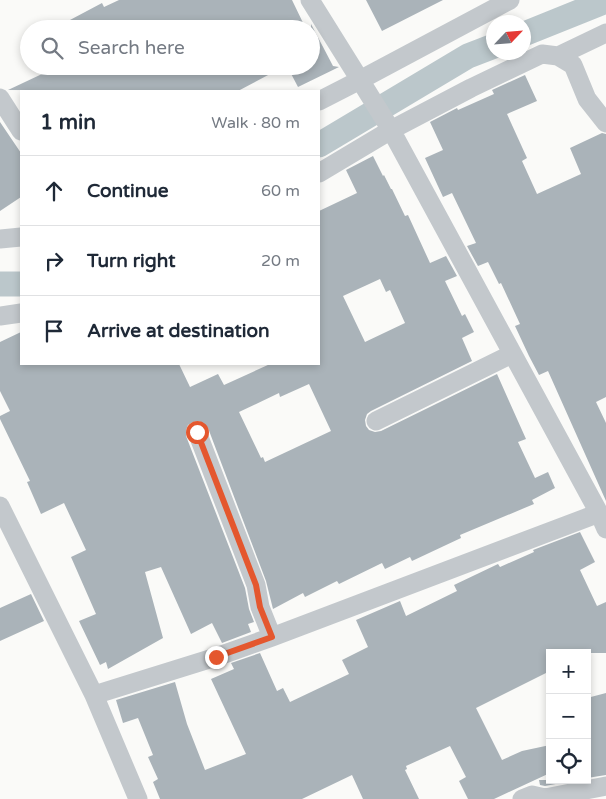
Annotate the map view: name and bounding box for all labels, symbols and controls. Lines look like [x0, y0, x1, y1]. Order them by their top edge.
north arrow [486, 15, 531, 60]
search box [20, 20, 320, 75]
icon: search [38, 34, 66, 62]
text: Search here [78, 37, 185, 59]
text: 1 min [40, 110, 96, 135]
text: Walk · 80 m [211, 113, 300, 133]
icon: ahead [40, 177, 68, 205]
text: Continue [87, 180, 169, 202]
text: 60 m [261, 181, 300, 201]
icon: right [40, 247, 68, 275]
text: Turn right [87, 250, 175, 272]
text: 20 m [261, 251, 300, 271]
icon: arrive [40, 317, 68, 345]
text: Arrive at destination [87, 320, 270, 342]
route start [186, 421, 209, 444]
route end [205, 646, 228, 669]
map controls [546, 649, 591, 784]
button: + [546, 649, 591, 694]
button: − [546, 694, 591, 739]
button: locate [546, 739, 591, 784]

